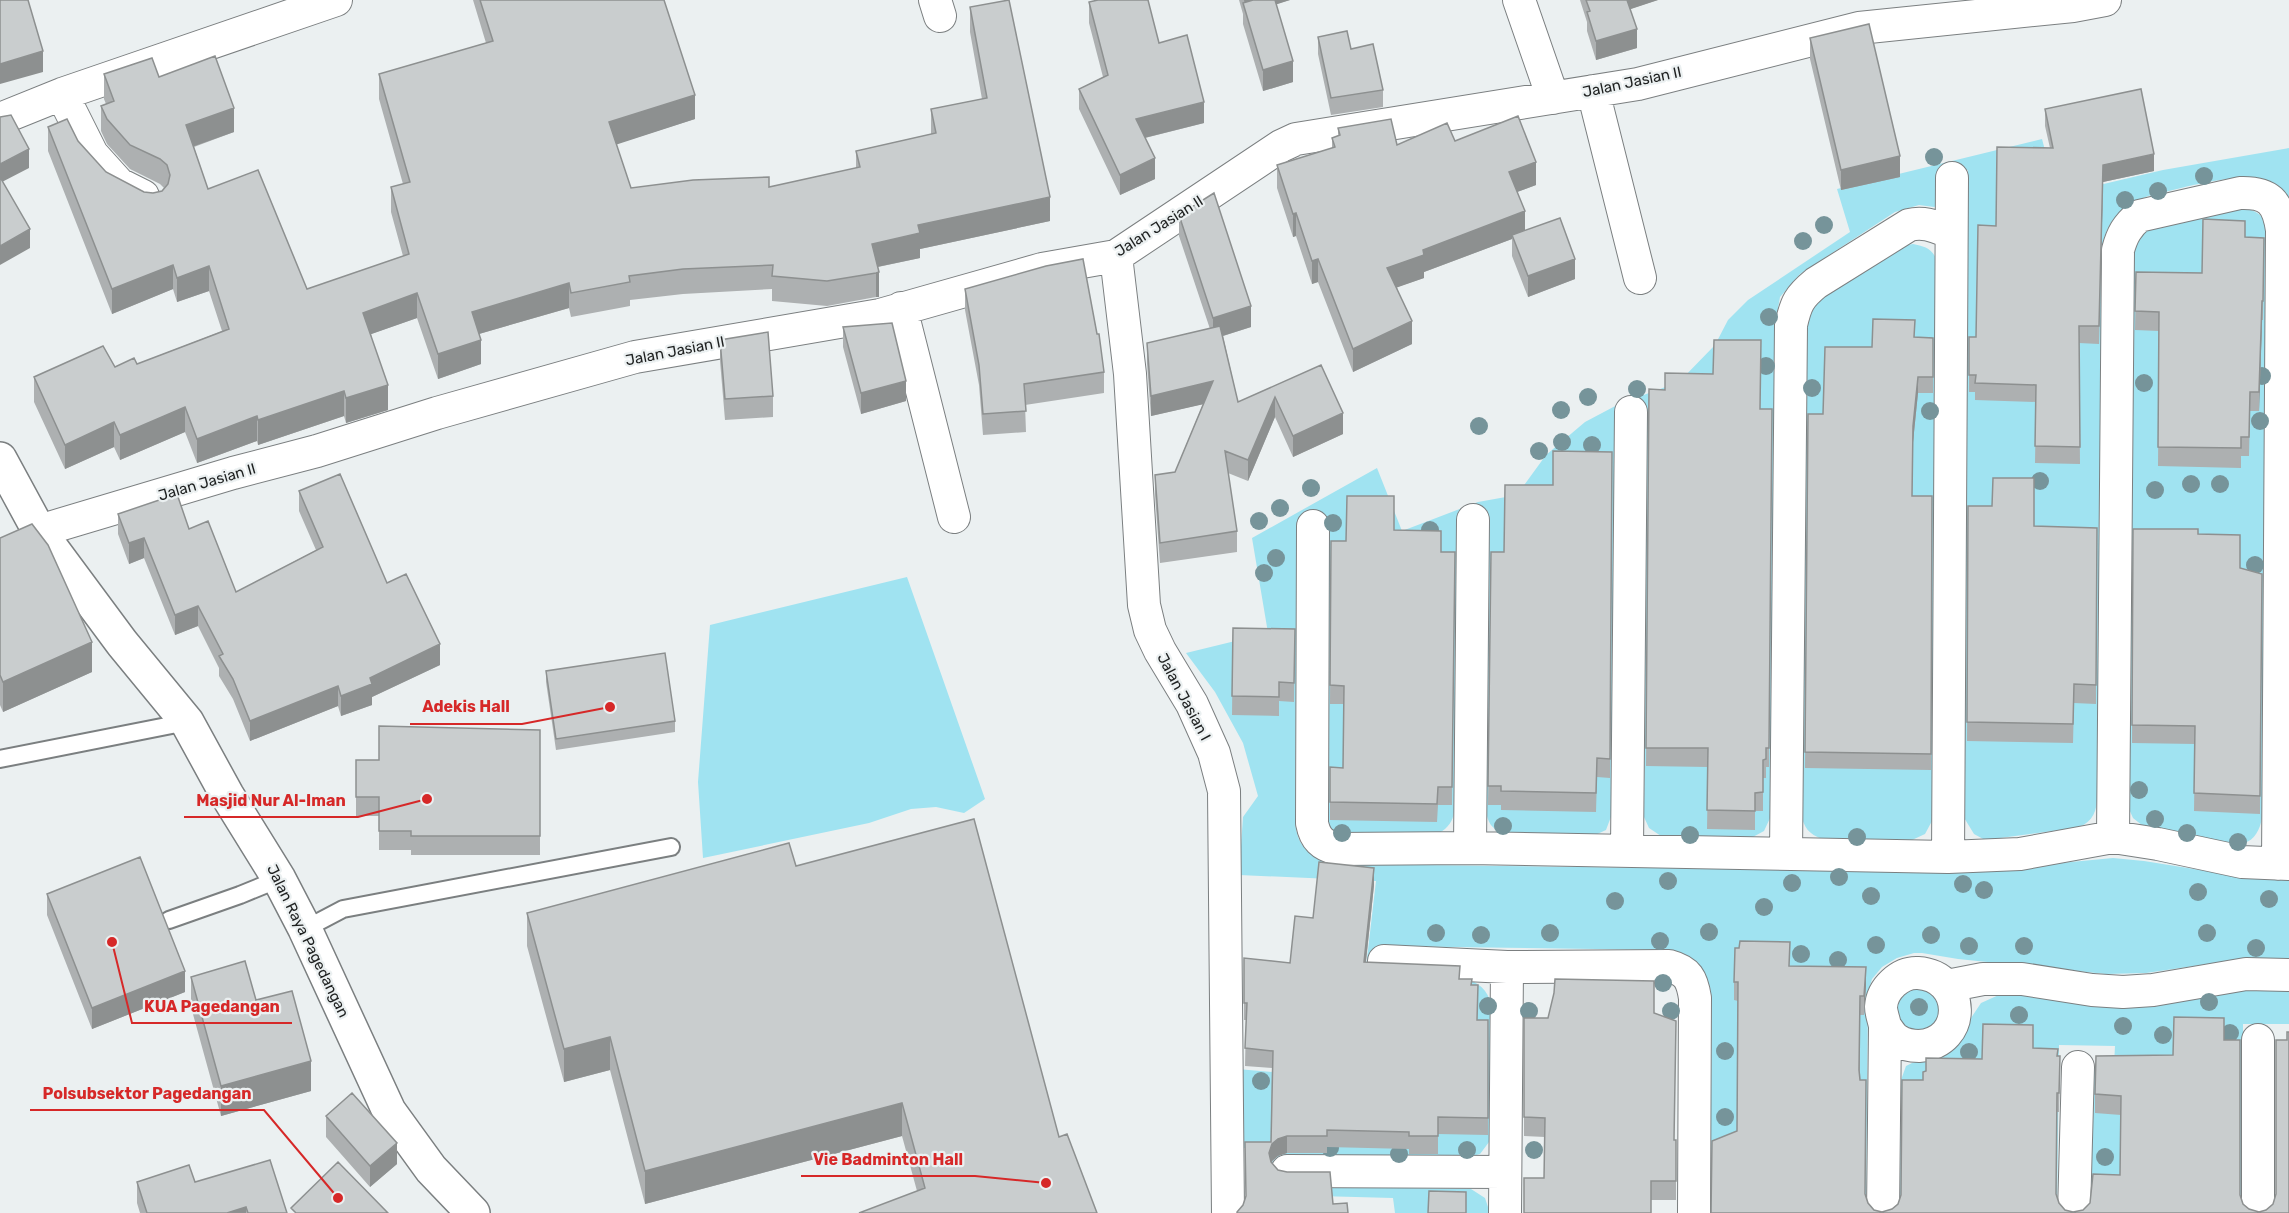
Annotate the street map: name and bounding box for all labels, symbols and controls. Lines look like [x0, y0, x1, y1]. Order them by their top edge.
street label: Jalan Jasian II [1581, 63, 1683, 101]
street label: Jalan Jasian II [1112, 192, 1206, 260]
street label: Jalan Jasian II [624, 333, 726, 369]
street label: Jalan Jasian II [156, 459, 258, 505]
street label: Jalan Jasian I [1153, 650, 1215, 744]
callout: Adekis Hall [410, 690, 522, 724]
text: Adekis Hall [422, 697, 510, 716]
callout: Masjid Nur Al-Iman [184, 783, 358, 817]
text: Masjid Nur Al-Iman [196, 791, 346, 810]
street label: Jalan Raya Pagedangan [263, 862, 353, 1020]
callout: KUA Pagedangan [132, 989, 292, 1023]
text: KUA Pagedangan [144, 997, 280, 1016]
callout: Polsubsektor Pagedangan [30, 1076, 264, 1110]
text: Polsubsektor Pagedangan [42, 1084, 252, 1103]
callout: Vie Badminton Hall [801, 1142, 975, 1176]
text: Vie Badminton Hall [813, 1150, 963, 1169]

